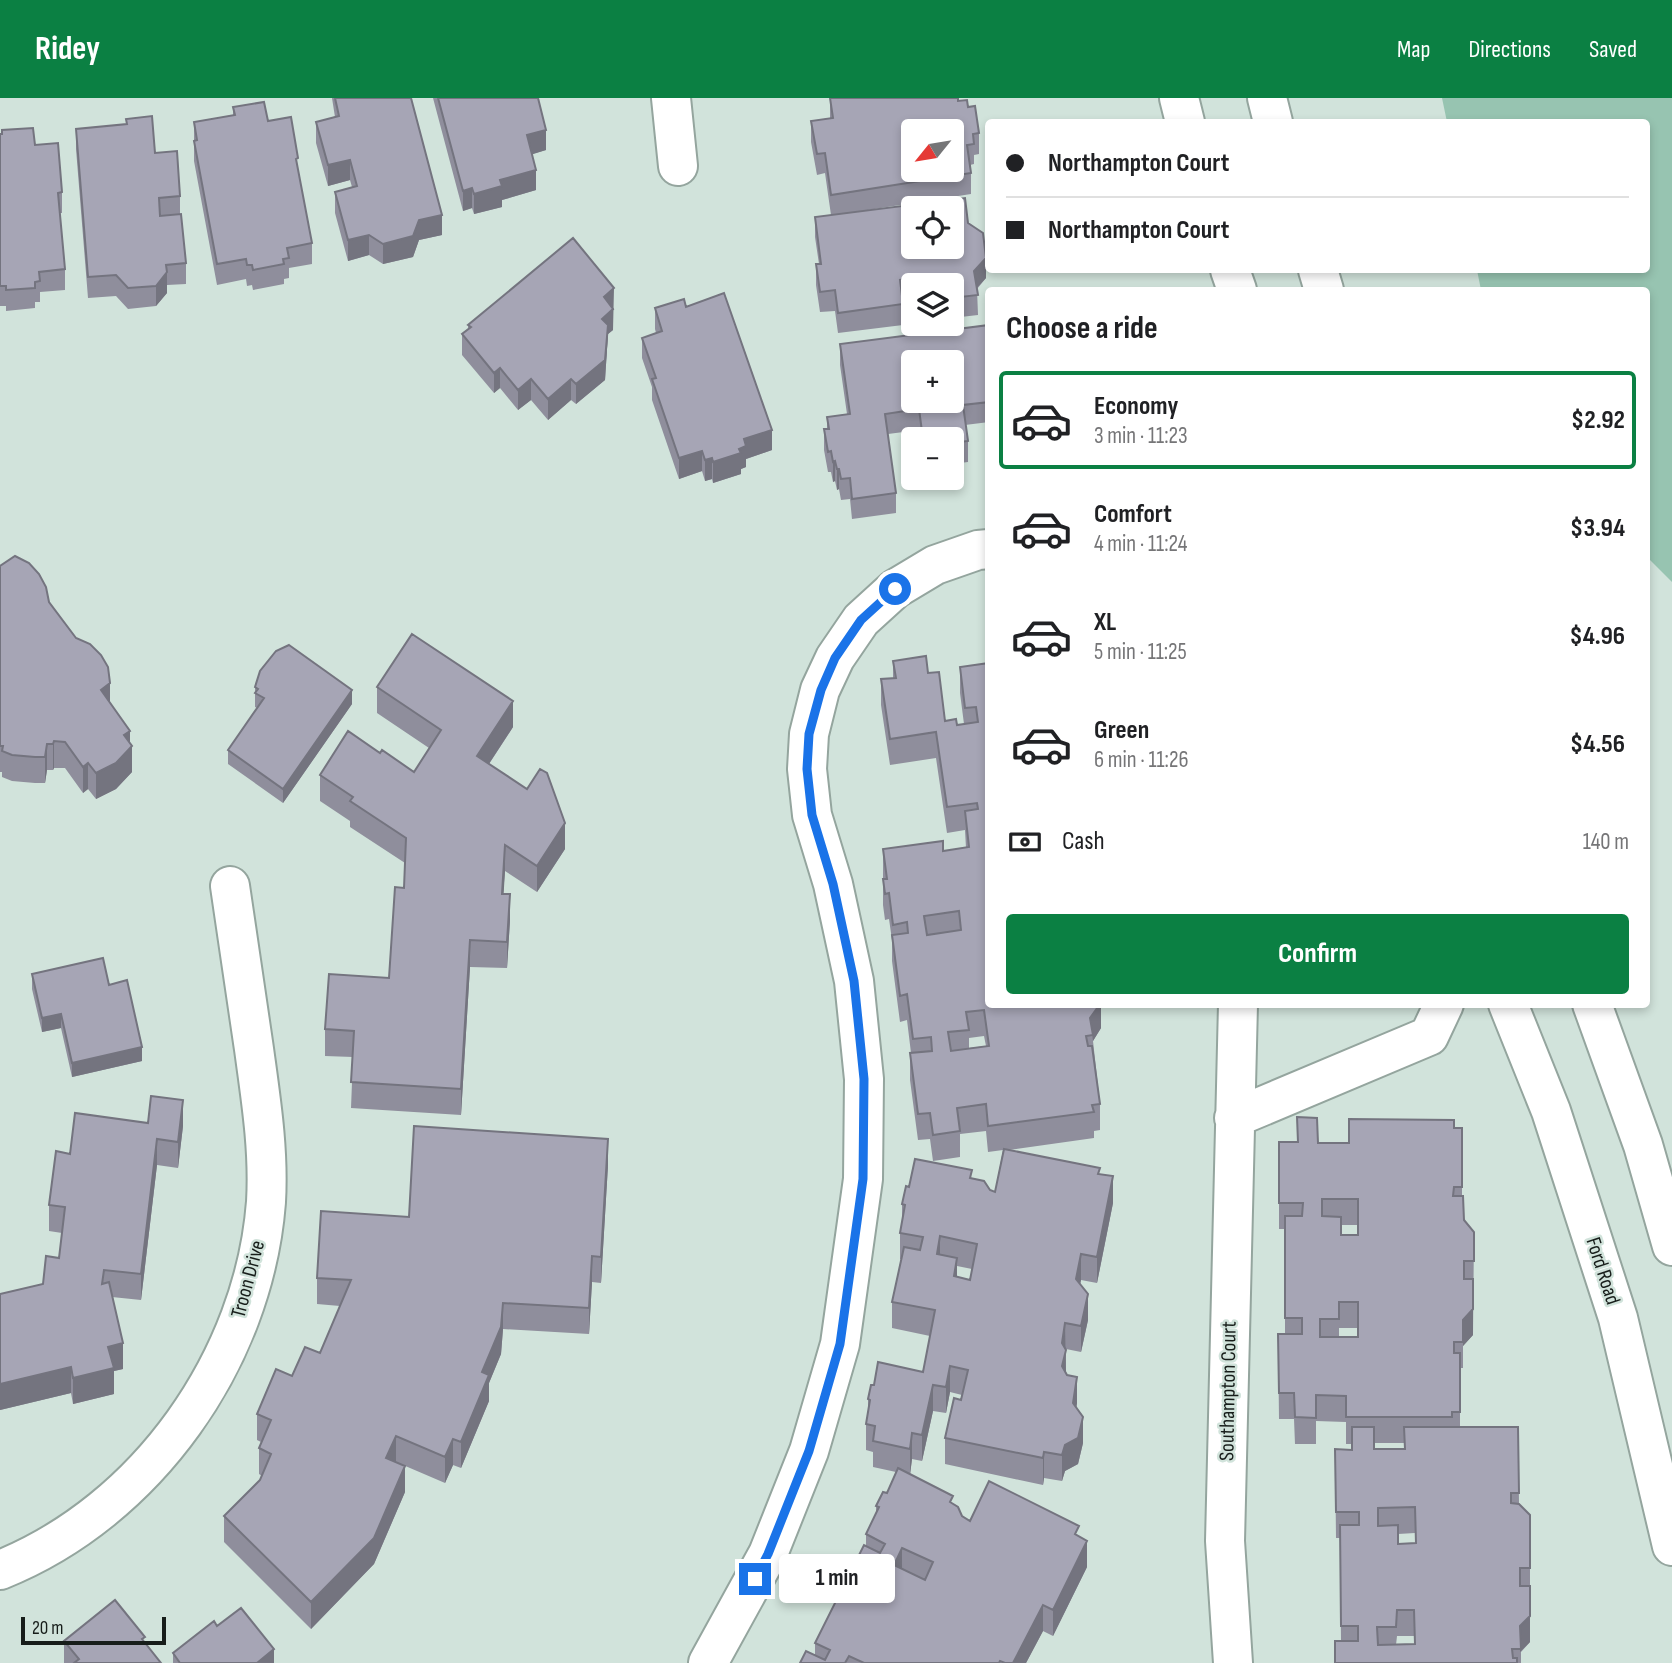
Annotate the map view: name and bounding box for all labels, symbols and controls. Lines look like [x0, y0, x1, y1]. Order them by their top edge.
text: Ridey [35, 29, 100, 69]
text: Map [1397, 35, 1430, 64]
text: Directions [1468, 35, 1551, 64]
text: Saved [1589, 35, 1637, 64]
north arrow [901, 119, 964, 182]
map controls [901, 119, 964, 490]
text: Northampton Court [1048, 148, 1229, 179]
button: locate [901, 196, 964, 259]
text: Northampton Court [1048, 215, 1229, 246]
button: layers [901, 273, 964, 336]
text: Choose a ride [1006, 309, 1158, 348]
button: + [901, 350, 964, 413]
icon: car [1010, 389, 1073, 452]
text: Economy [1094, 391, 1178, 422]
text: $2.92 [1571, 405, 1625, 436]
text: 3 min · 11:23 [1094, 422, 1188, 450]
button: − [901, 427, 964, 490]
icon: car [1010, 497, 1073, 560]
text: Comfort [1094, 499, 1172, 530]
text: $3.94 [1570, 513, 1625, 544]
text: 4 min · 11:24 [1094, 530, 1187, 558]
route start [879, 573, 911, 605]
icon: car [1010, 605, 1073, 668]
text: XL [1094, 607, 1116, 638]
text: $4.96 [1569, 621, 1625, 652]
text: 5 min · 11:25 [1094, 638, 1187, 666]
icon: car [1010, 713, 1073, 776]
text: Green [1094, 715, 1149, 746]
text: $4.56 [1570, 729, 1625, 760]
text: 6 min · 11:26 [1094, 746, 1189, 774]
icon: cash [1006, 823, 1044, 861]
text: Cash [1062, 826, 1105, 857]
text: 140 m [1583, 828, 1629, 856]
button: Confirm [1006, 914, 1629, 994]
street label: Ford Road [1580, 1234, 1626, 1308]
street label: Troon Drive [226, 1238, 270, 1320]
street label: Southampton Court [1214, 1321, 1242, 1461]
callout: 1 min [780, 1554, 895, 1604]
route end [739, 1563, 771, 1595]
text: 1 min [816, 1564, 858, 1592]
scale bar [21, 1614, 166, 1646]
text: 20 m [32, 1617, 64, 1640]

